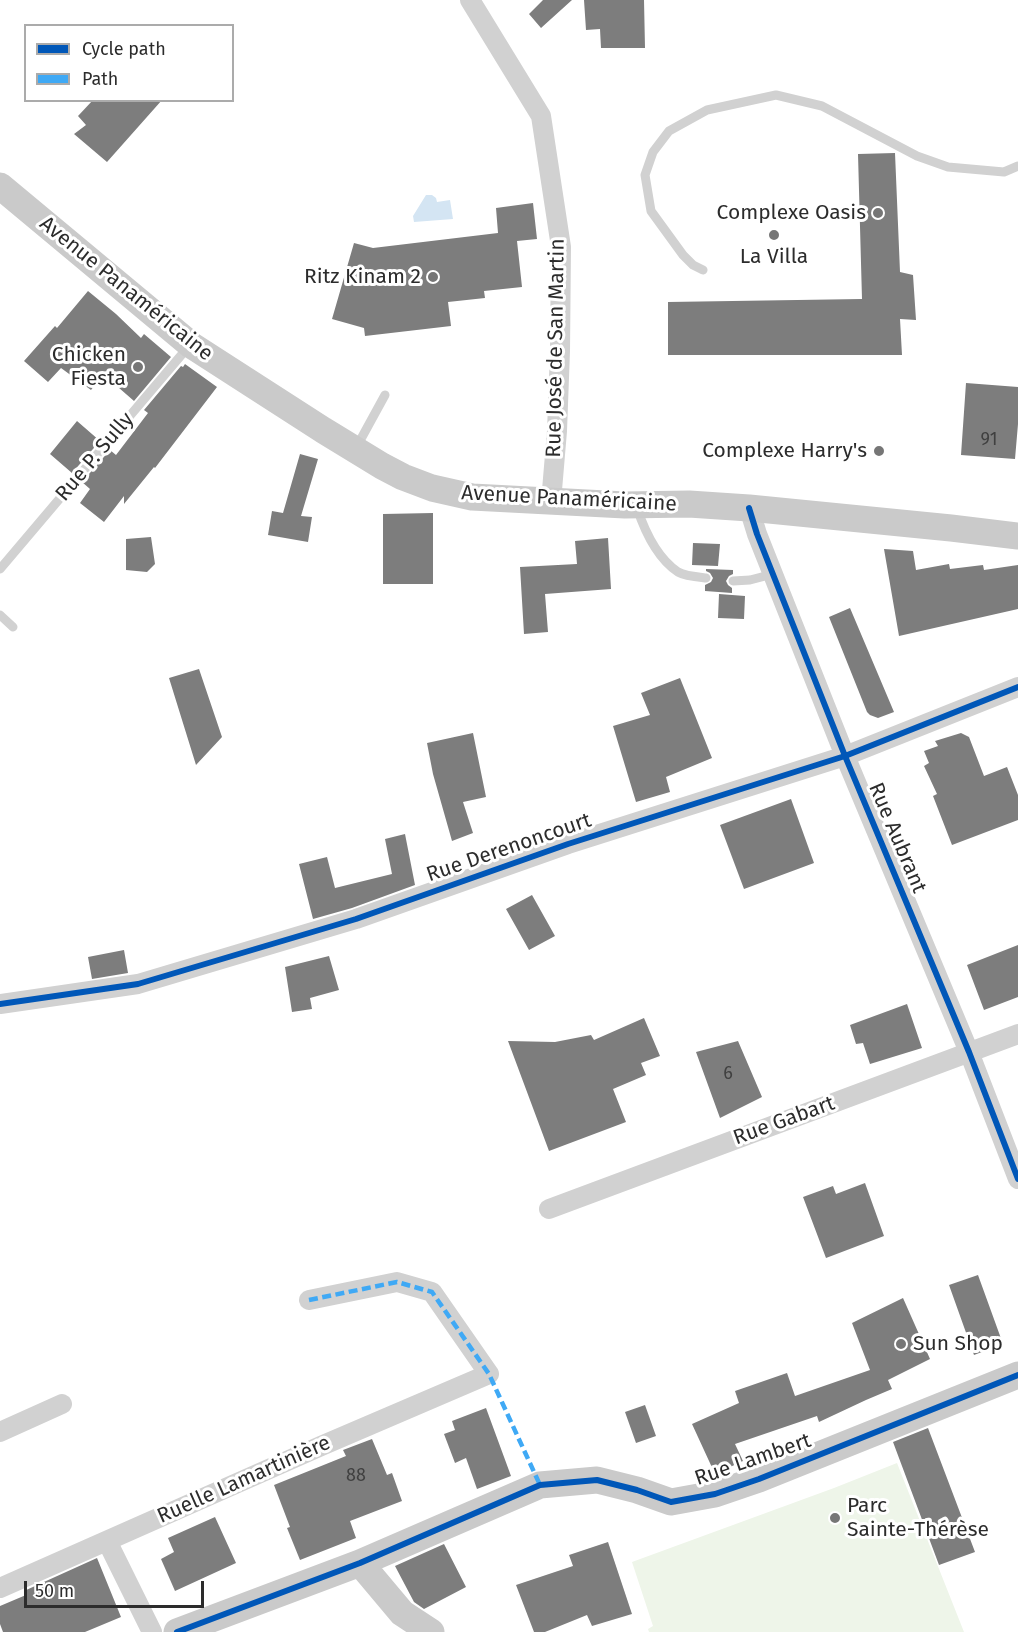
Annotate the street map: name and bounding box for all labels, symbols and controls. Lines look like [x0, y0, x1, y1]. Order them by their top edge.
legend [24, 24, 234, 102]
text: Cycle path [82, 38, 166, 60]
text: Path [82, 68, 118, 90]
place label: Complexe Oasis [717, 200, 866, 226]
marker: Complexe Oasis [871, 206, 885, 220]
street label: Avenue Panaméricaine [34, 211, 218, 367]
marker: La Villa [767, 228, 781, 242]
street label: Rue José de San Martin [541, 238, 571, 458]
place label: La Villa [740, 244, 808, 270]
place label: Ritz Kinam 2 [304, 264, 421, 290]
marker: Ritz Kinam 2 [426, 270, 440, 284]
place label: Chicken Fiesta [52, 342, 126, 392]
marker: Chicken Fiesta [131, 360, 145, 374]
street label: Rue P. Sully [51, 407, 139, 507]
house number: 91 [981, 429, 997, 451]
place label: Complexe Harry's [702, 438, 867, 464]
marker: Complexe Harry's [872, 444, 886, 458]
street label: Avenue Panaméricaine [461, 481, 677, 517]
street label: Rue Aubrant [862, 779, 932, 897]
street label: Rue Derenoncourt [423, 808, 595, 888]
house number: 6 [723, 1063, 733, 1085]
street label: Rue Gabart [730, 1091, 838, 1151]
place label: Sun Shop [913, 1331, 1003, 1357]
marker: Sun Shop [894, 1337, 908, 1351]
street label: Rue Lambert [692, 1428, 814, 1492]
street label: Ruelle Lamartinière [154, 1430, 334, 1530]
house number: 88 [346, 1465, 366, 1487]
place label: Parc Sainte-Thérèse [847, 1493, 989, 1543]
marker: Parc Sainte-Thérèse [828, 1511, 842, 1525]
scale bar [27, 1569, 207, 1607]
text: 50 m [35, 1580, 74, 1602]

